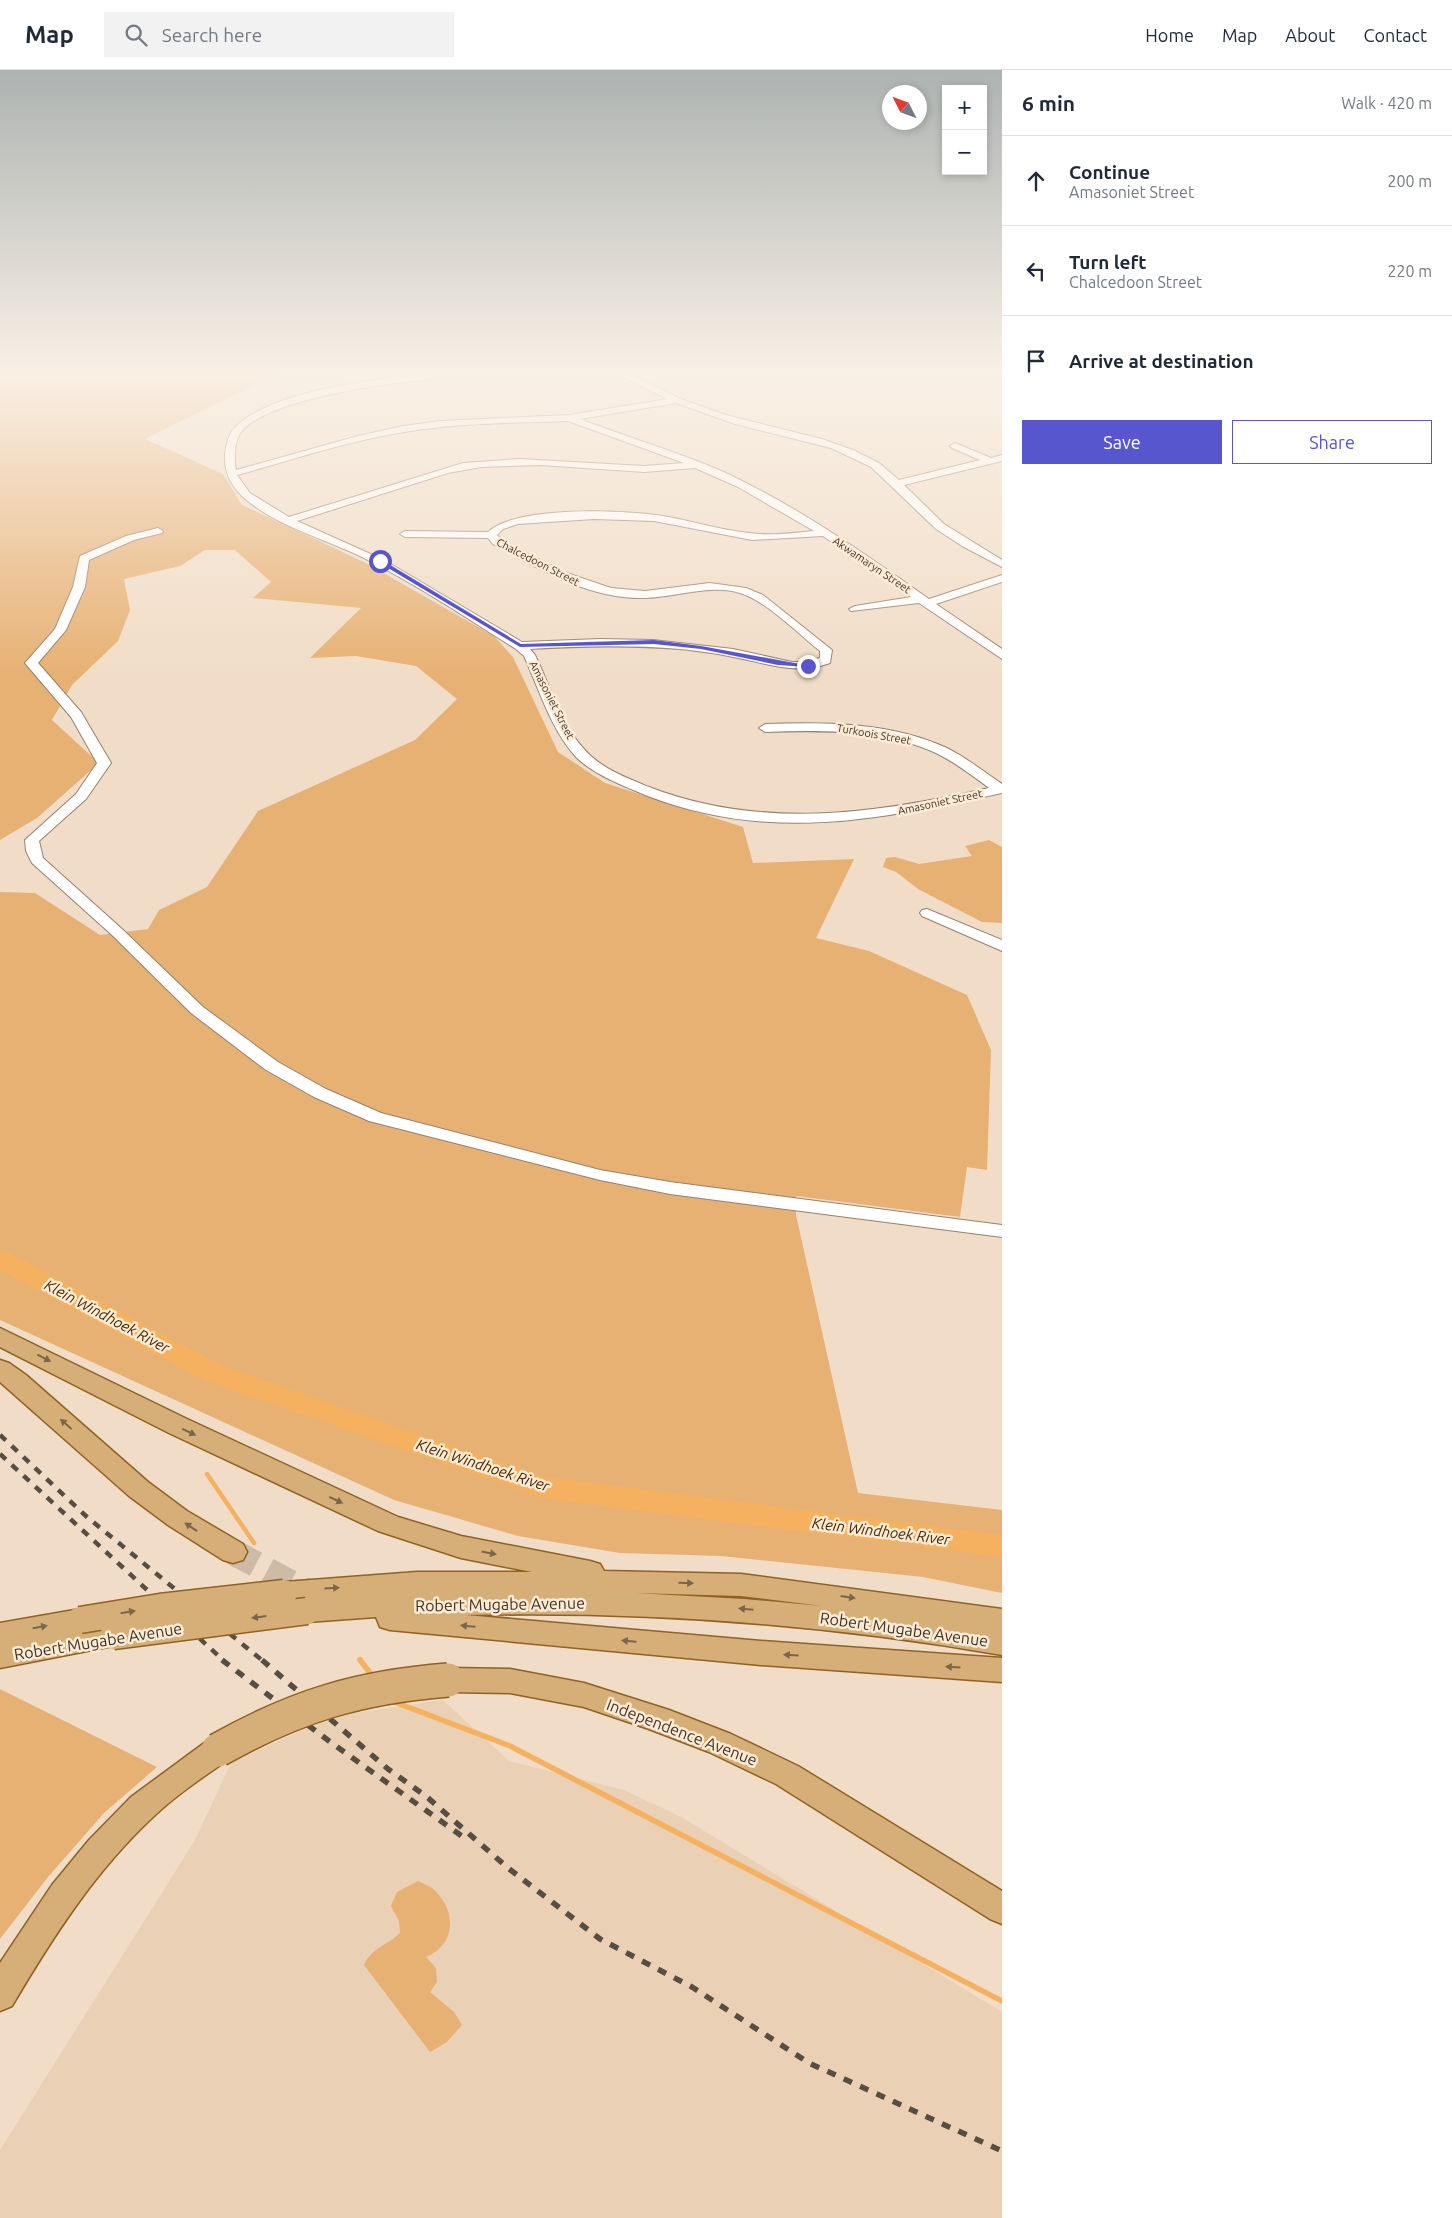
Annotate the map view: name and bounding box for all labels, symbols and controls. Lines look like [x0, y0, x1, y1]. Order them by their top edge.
search box [104, 12, 454, 57]
text: Map [25, 21, 74, 48]
icon: search [122, 21, 150, 49]
text: Search here [162, 24, 262, 46]
text: Home [1145, 25, 1194, 45]
text: Map [1222, 25, 1257, 45]
text: About [1285, 25, 1335, 45]
text: Contact [1363, 25, 1427, 45]
north arrow [882, 85, 927, 130]
map controls [942, 85, 987, 175]
button: + [942, 85, 987, 130]
text: 6 min [1022, 91, 1075, 115]
text: Walk · 420 m [1341, 94, 1432, 112]
button: − [942, 130, 987, 175]
text: Continue [1069, 161, 1150, 183]
icon: ahead [1022, 167, 1050, 195]
text: 200 m [1387, 172, 1432, 190]
text: Amasoniet Street [1069, 183, 1194, 201]
text: Turn left [1069, 251, 1147, 273]
icon: left [1022, 257, 1050, 285]
text: 220 m [1387, 262, 1432, 280]
text: Chalcedoon Street [1069, 273, 1202, 291]
icon: arrive [1022, 347, 1050, 375]
text: Arrive at destination [1069, 350, 1254, 372]
button: Save [1022, 420, 1222, 464]
button: Share [1232, 420, 1432, 464]
street label: Akwamaryn Street [831, 535, 914, 596]
street label: Chalcedoon Street [494, 536, 582, 588]
route start [369, 550, 392, 573]
route end [797, 655, 820, 678]
street label: Amasoniet Street [527, 659, 577, 742]
street label: Turkoois Street [836, 722, 913, 747]
street label: Amasoniet Street [897, 787, 984, 817]
water label: Klein Windhoek River [42, 1276, 173, 1357]
one-way arrow [37, 1354, 51, 1362]
one-way arrow [60, 1418, 72, 1430]
one-way arrow [182, 1428, 196, 1436]
water label: Klein Windhoek River [414, 1435, 553, 1495]
one-way arrow [329, 1497, 343, 1505]
water label: Klein Windhoek River [811, 1514, 952, 1548]
one-way arrow [184, 1522, 198, 1532]
one-way arrow [482, 1549, 498, 1557]
one-way arrow [678, 1580, 694, 1588]
one-way arrow [325, 1583, 341, 1591]
street label: Robert Mugabe Avenue [415, 1594, 585, 1614]
one-way arrow [840, 1594, 856, 1602]
one-way arrow [737, 1605, 753, 1613]
one-way arrow [121, 1608, 137, 1616]
street label: Robert Mugabe Avenue [819, 1608, 989, 1650]
one-way arrow [250, 1613, 266, 1621]
street label: Robert Mugabe Avenue [13, 1619, 183, 1663]
one-way arrow [459, 1622, 475, 1630]
one-way arrow [33, 1623, 49, 1631]
one-way arrow [621, 1637, 637, 1645]
one-way arrow [783, 1651, 799, 1659]
one-way arrow [945, 1662, 961, 1670]
street label: Independence Avenue [604, 1695, 760, 1769]

